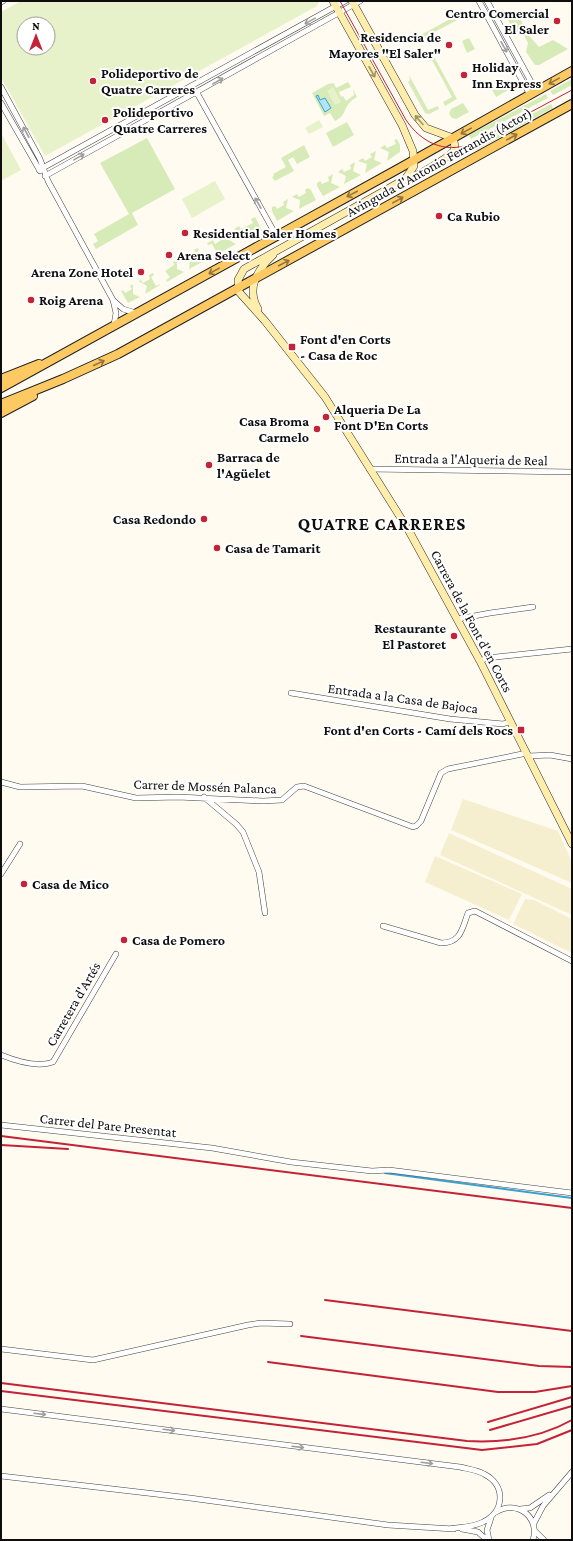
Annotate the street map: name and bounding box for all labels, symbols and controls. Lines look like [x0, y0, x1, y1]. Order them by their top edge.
place label: Centro Comercial El Saler [445, 5, 549, 37]
north arrow [16, 16, 56, 56]
marker: Centro Comercial El Saler [552, 16, 562, 26]
one-way arrow [304, 18, 316, 25]
text: N [32, 20, 40, 32]
place label: Residencia de Mayores "El Saler" [329, 29, 441, 61]
marker: Residencia de Mayores "El Saler" [444, 40, 454, 50]
one-way arrow [501, 41, 509, 53]
place label: Holiday Inn Express [472, 59, 541, 91]
place label: Polideportivo de Quatre Carreres [101, 65, 199, 97]
one-way arrow [368, 66, 376, 78]
marker: Holiday Inn Express [459, 70, 469, 80]
marker: Polideportivo de Quatre Carreres [88, 76, 98, 86]
one-way arrow [212, 76, 224, 84]
one-way arrow [548, 77, 560, 85]
place label: Polideportivo Quatre Carreres [113, 104, 207, 136]
street label: Avinguda d'Antonio Ferrandis (Actor) [343, 104, 535, 221]
marker: Polideportivo Quatre Carreres [100, 115, 110, 125]
one-way arrow [414, 115, 424, 125]
one-way arrow [21, 126, 29, 138]
one-way arrow [460, 127, 472, 135]
one-way arrow [506, 133, 518, 141]
one-way arrow [73, 152, 85, 160]
one-way arrow [347, 191, 359, 198]
one-way arrow [392, 196, 404, 203]
one-way arrow [253, 197, 261, 209]
place label: Ca Rubio [447, 208, 500, 224]
marker: Ca Rubio [434, 211, 444, 221]
place label: Residential Saler Homes [193, 225, 336, 241]
marker: Residential Saler Homes [180, 228, 190, 238]
place label: Arena Select [176, 247, 251, 263]
marker: Arena Select [164, 250, 174, 260]
one-way arrow [278, 258, 290, 266]
place label: Arena Zone Hotel [30, 264, 133, 280]
marker: Arena Zone Hotel [136, 267, 146, 277]
one-way arrow [208, 267, 220, 275]
place label: Roig Arena [39, 292, 104, 308]
marker: Roig Arena [26, 295, 36, 305]
place label: Font d'en Corts - Casa de Roc [300, 331, 391, 363]
marker: Font d'en Corts - Casa de Roc [287, 342, 297, 352]
one-way arrow [92, 359, 104, 366]
place label: Alqueria De La Font D'En Corts [333, 401, 428, 433]
marker: Alqueria De La Font D'En Corts [321, 412, 331, 422]
place label: Casa Broma Carmelo [239, 413, 309, 445]
marker: Casa Broma Carmelo [312, 424, 322, 434]
place label: Barraca de l'Agüelet [217, 449, 280, 481]
street label: Entrada a l'Alqueria de Real [394, 450, 548, 468]
marker: Barraca de l'Agüelet [204, 460, 214, 470]
place label: Casa Redondo [113, 511, 196, 527]
marker: Casa Redondo [199, 514, 209, 524]
district label: QUATRE CARRERES [298, 514, 466, 534]
place label: Casa de Tamarit [225, 540, 321, 556]
marker: Casa de Tamarit [212, 543, 222, 553]
street label: Carrera de la Font d'en Corts [428, 547, 516, 695]
place label: Restaurante El Pastoret [374, 620, 447, 652]
marker: Restaurante El Pastoret [449, 631, 459, 641]
street label: Entrada a la Casa de Bajoca [327, 680, 480, 718]
place label: Font d'en Corts - Camí dels Rocs [323, 722, 513, 738]
marker: Font d'en Corts - Camí dels Rocs [516, 725, 526, 735]
street label: Carrer de Mossén Palanca [133, 776, 277, 797]
place label: Casa de Mico [32, 876, 109, 892]
marker: Casa de Mico [19, 879, 29, 889]
place label: Casa de Pomero [132, 932, 225, 948]
marker: Casa de Pomero [119, 935, 129, 945]
street label: Carretera d'Artés [42, 959, 104, 1049]
street label: Carrer del Pare Presentat [39, 1110, 177, 1140]
one-way arrow [33, 1410, 46, 1418]
one-way arrow [162, 1427, 175, 1434]
one-way arrow [291, 1443, 304, 1451]
one-way arrow [420, 1459, 433, 1467]

